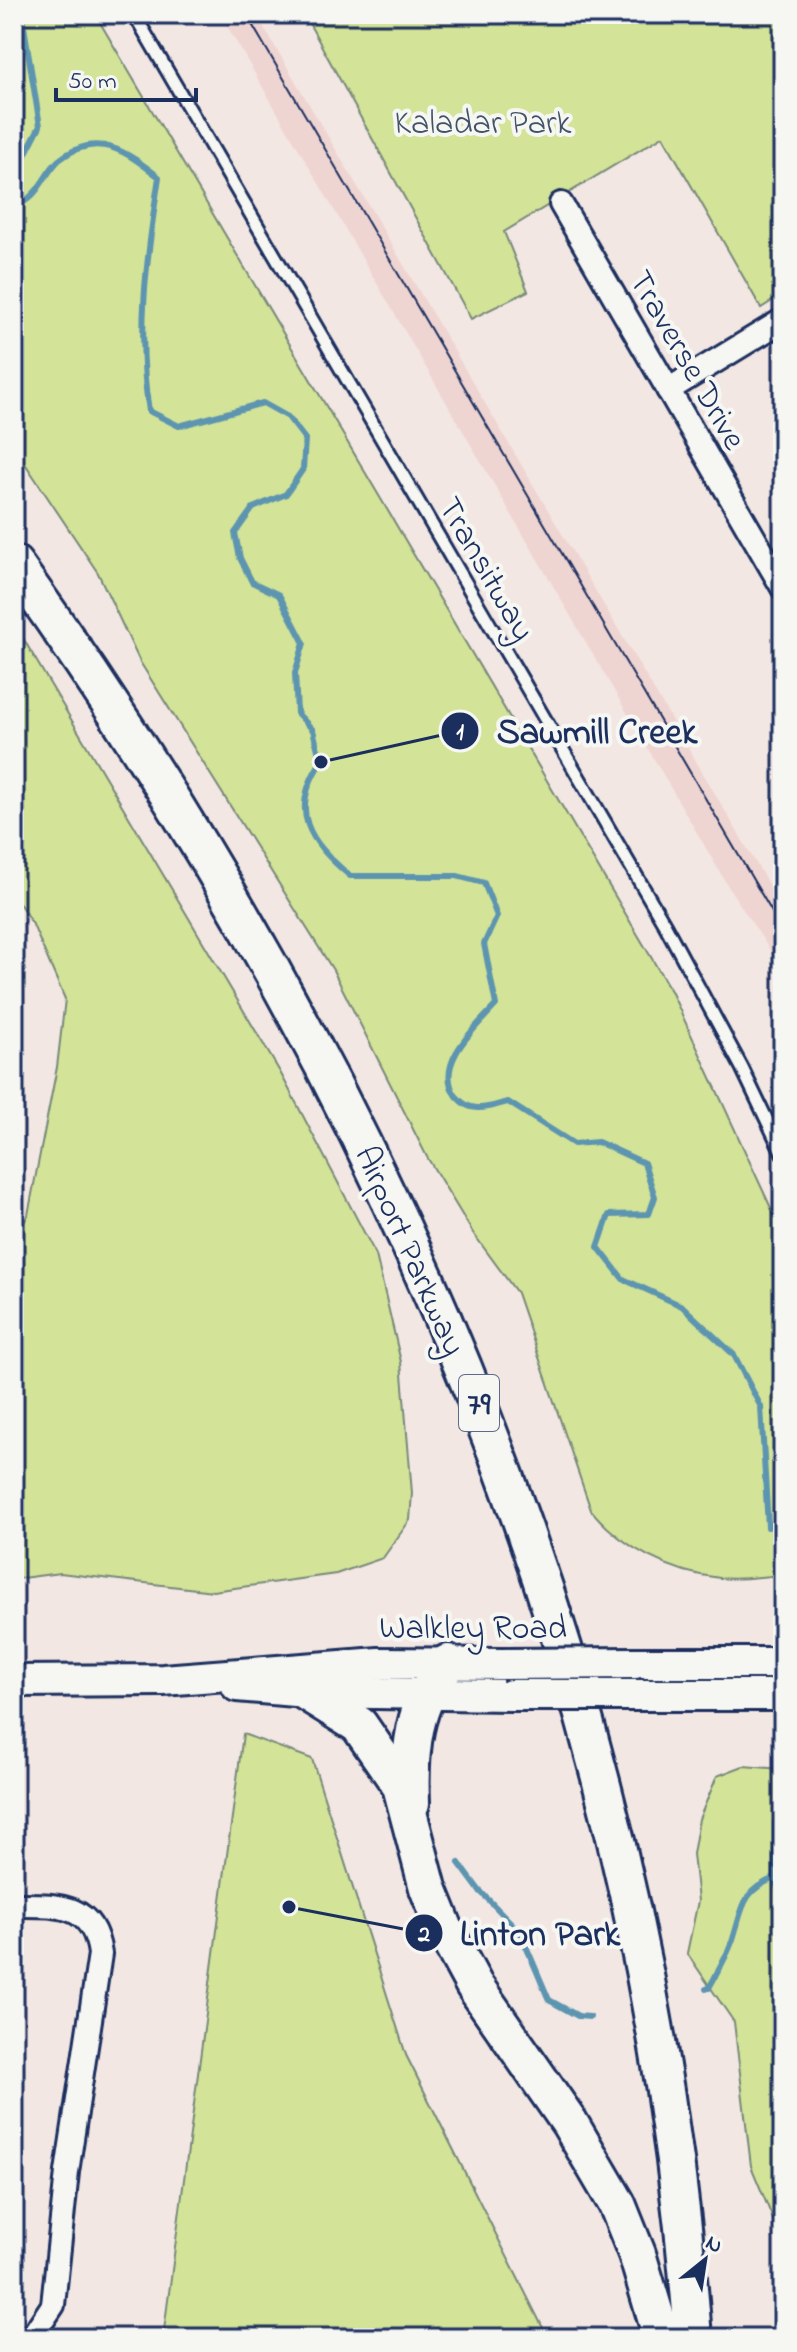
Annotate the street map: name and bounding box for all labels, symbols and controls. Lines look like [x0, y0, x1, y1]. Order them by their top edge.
scale bar [56, 52, 196, 102]
text: 50 m [68, 65, 117, 100]
park label: Kaladar Park [395, 100, 572, 150]
street label: Traverse Drive [614, 262, 758, 461]
street label: Transitway [423, 488, 546, 652]
callout: Sawmill Creek [440, 701, 713, 761]
text: Sawmill Creek [497, 708, 699, 761]
text: 1 [456, 716, 464, 751]
street label: Airport Parkway [340, 1139, 477, 1365]
road number: 79 [459, 1375, 499, 1431]
street label: Walkley Road [379, 1605, 567, 1655]
callout: Linton Park [404, 1903, 636, 1963]
text: Linton Park [460, 1910, 621, 1963]
text: 2 [417, 1918, 430, 1953]
north arrow [665, 2220, 745, 2300]
text: N [699, 2228, 728, 2263]

